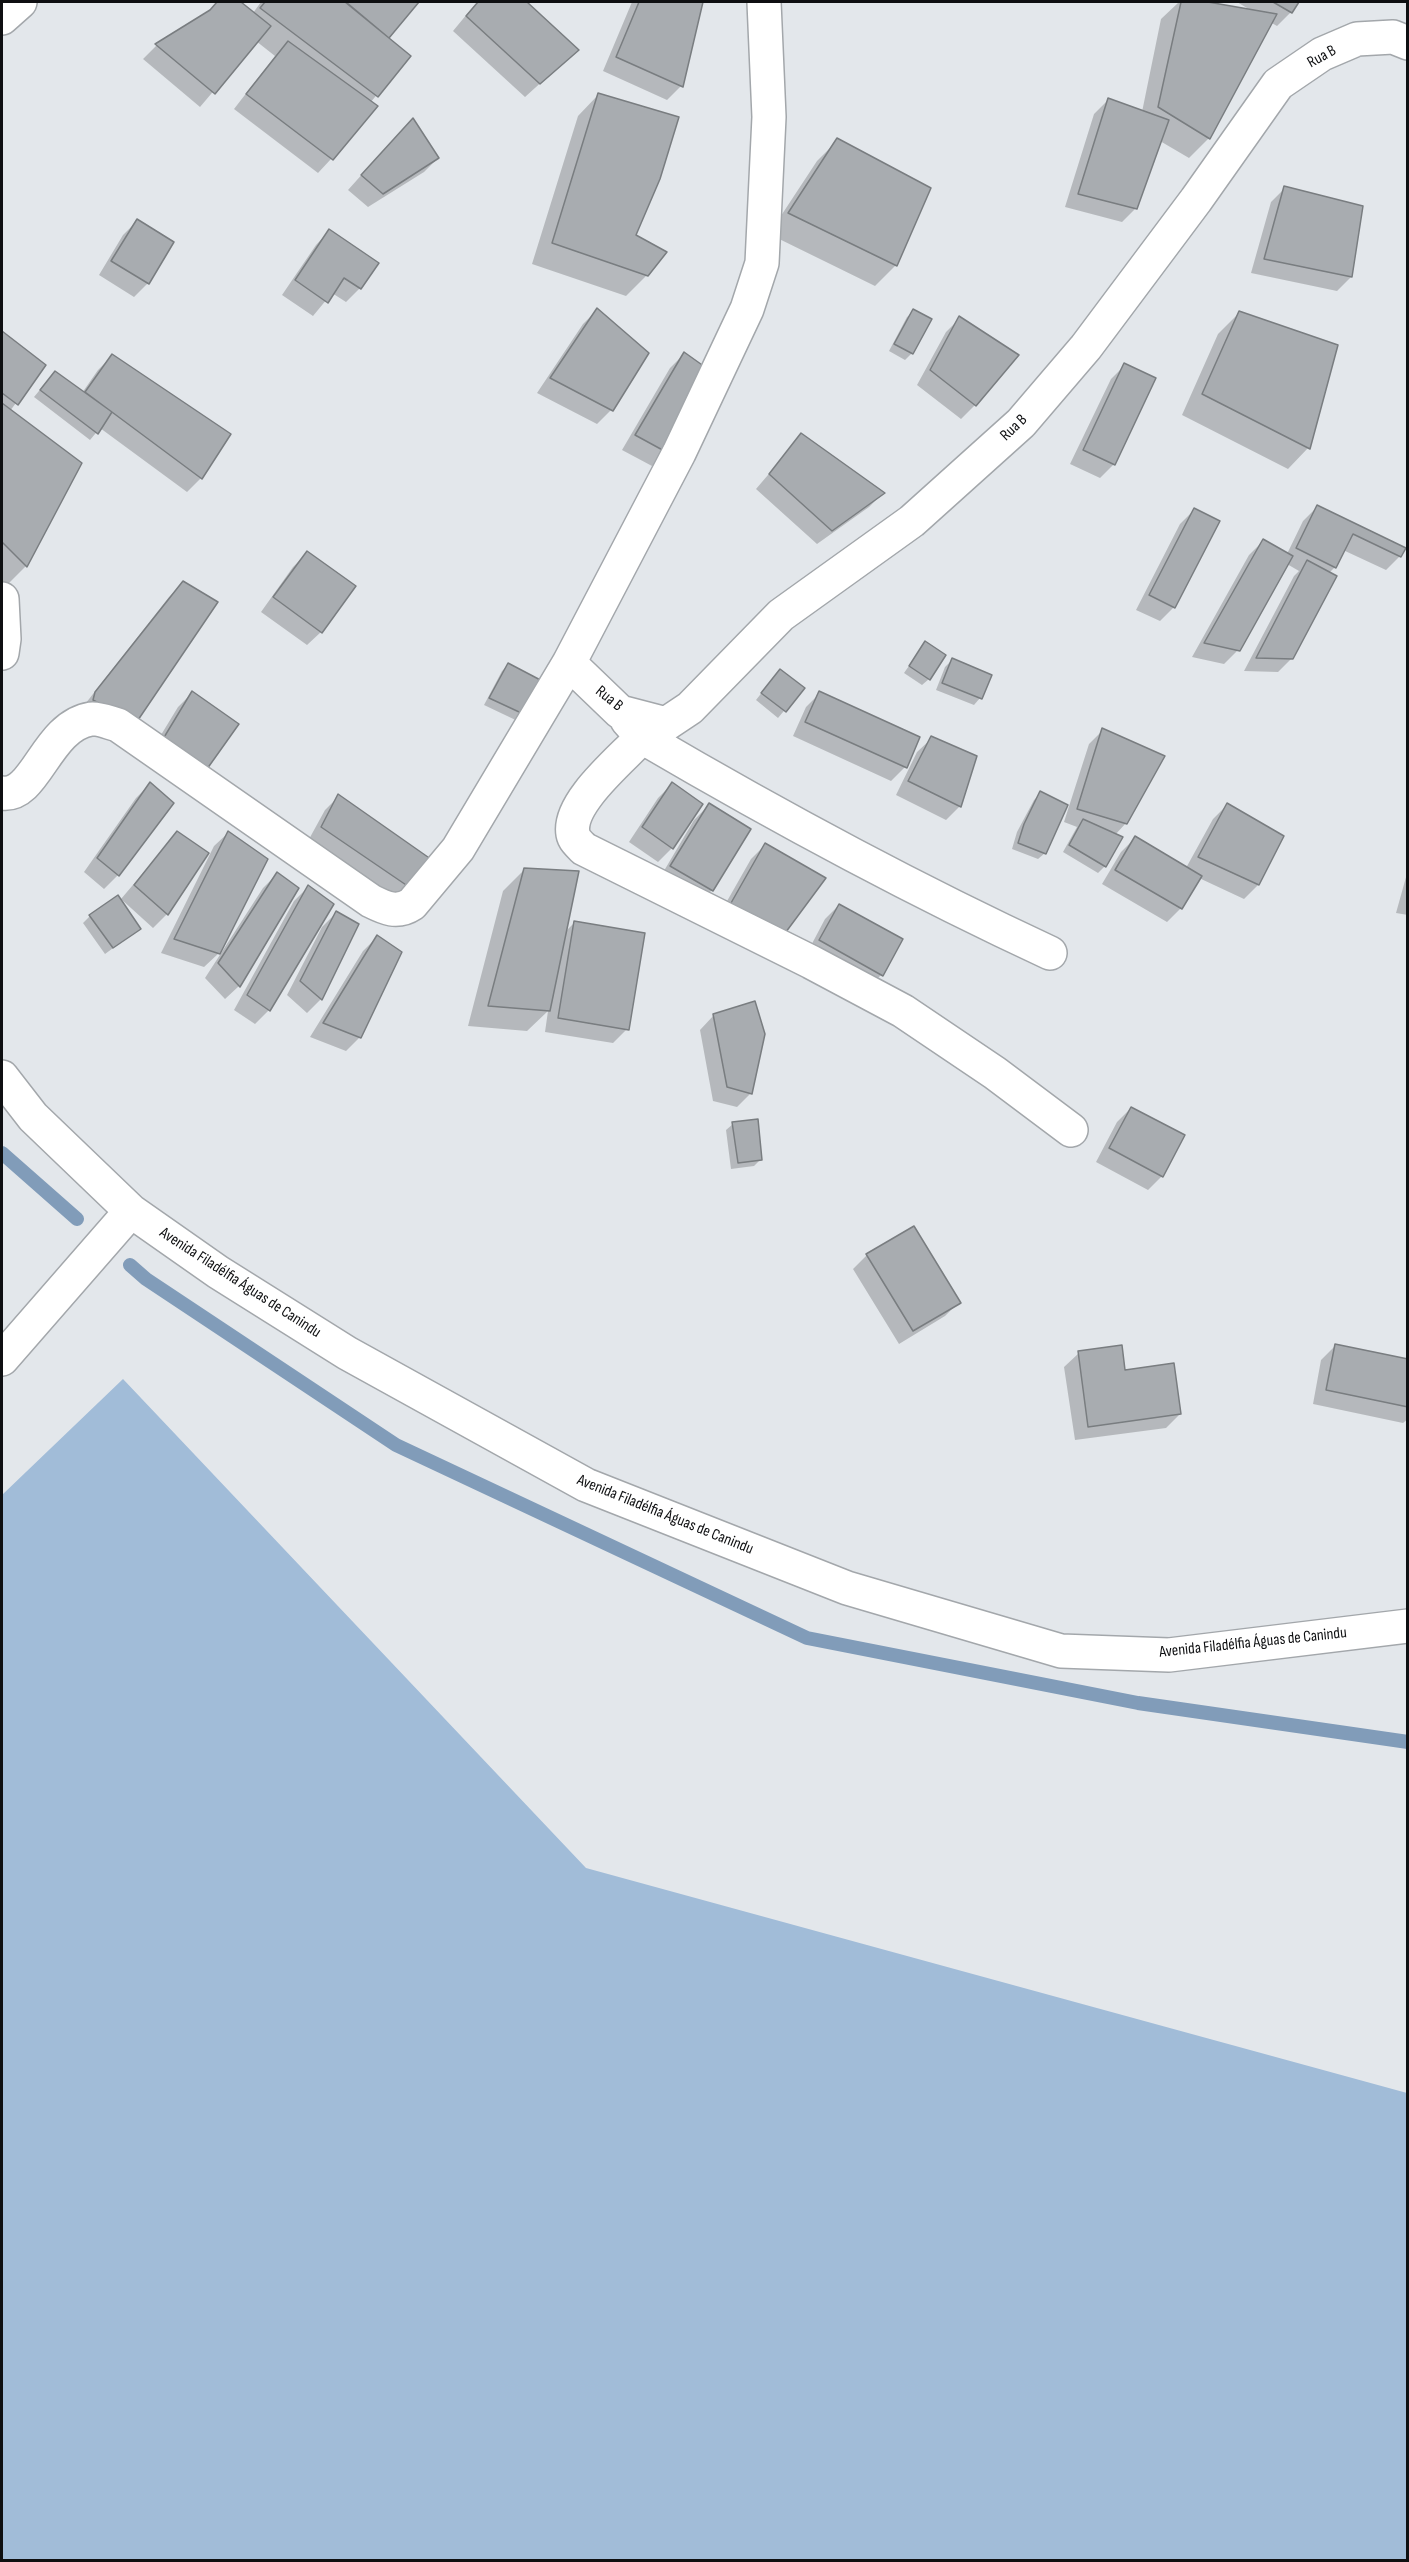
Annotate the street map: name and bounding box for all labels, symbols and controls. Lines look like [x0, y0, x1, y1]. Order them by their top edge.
street label: Rua B [1304, 41, 1340, 73]
street label: Rua B [997, 411, 1031, 445]
street label: Rua B [591, 682, 627, 716]
street label: Avenida Filadélfia Águas de Canindu [156, 1224, 324, 1342]
street label: Avenida Filadélfia Águas de Canindu [574, 1471, 756, 1559]
street label: Avenida Filadélfia Águas de Canindu [1158, 1624, 1348, 1662]

